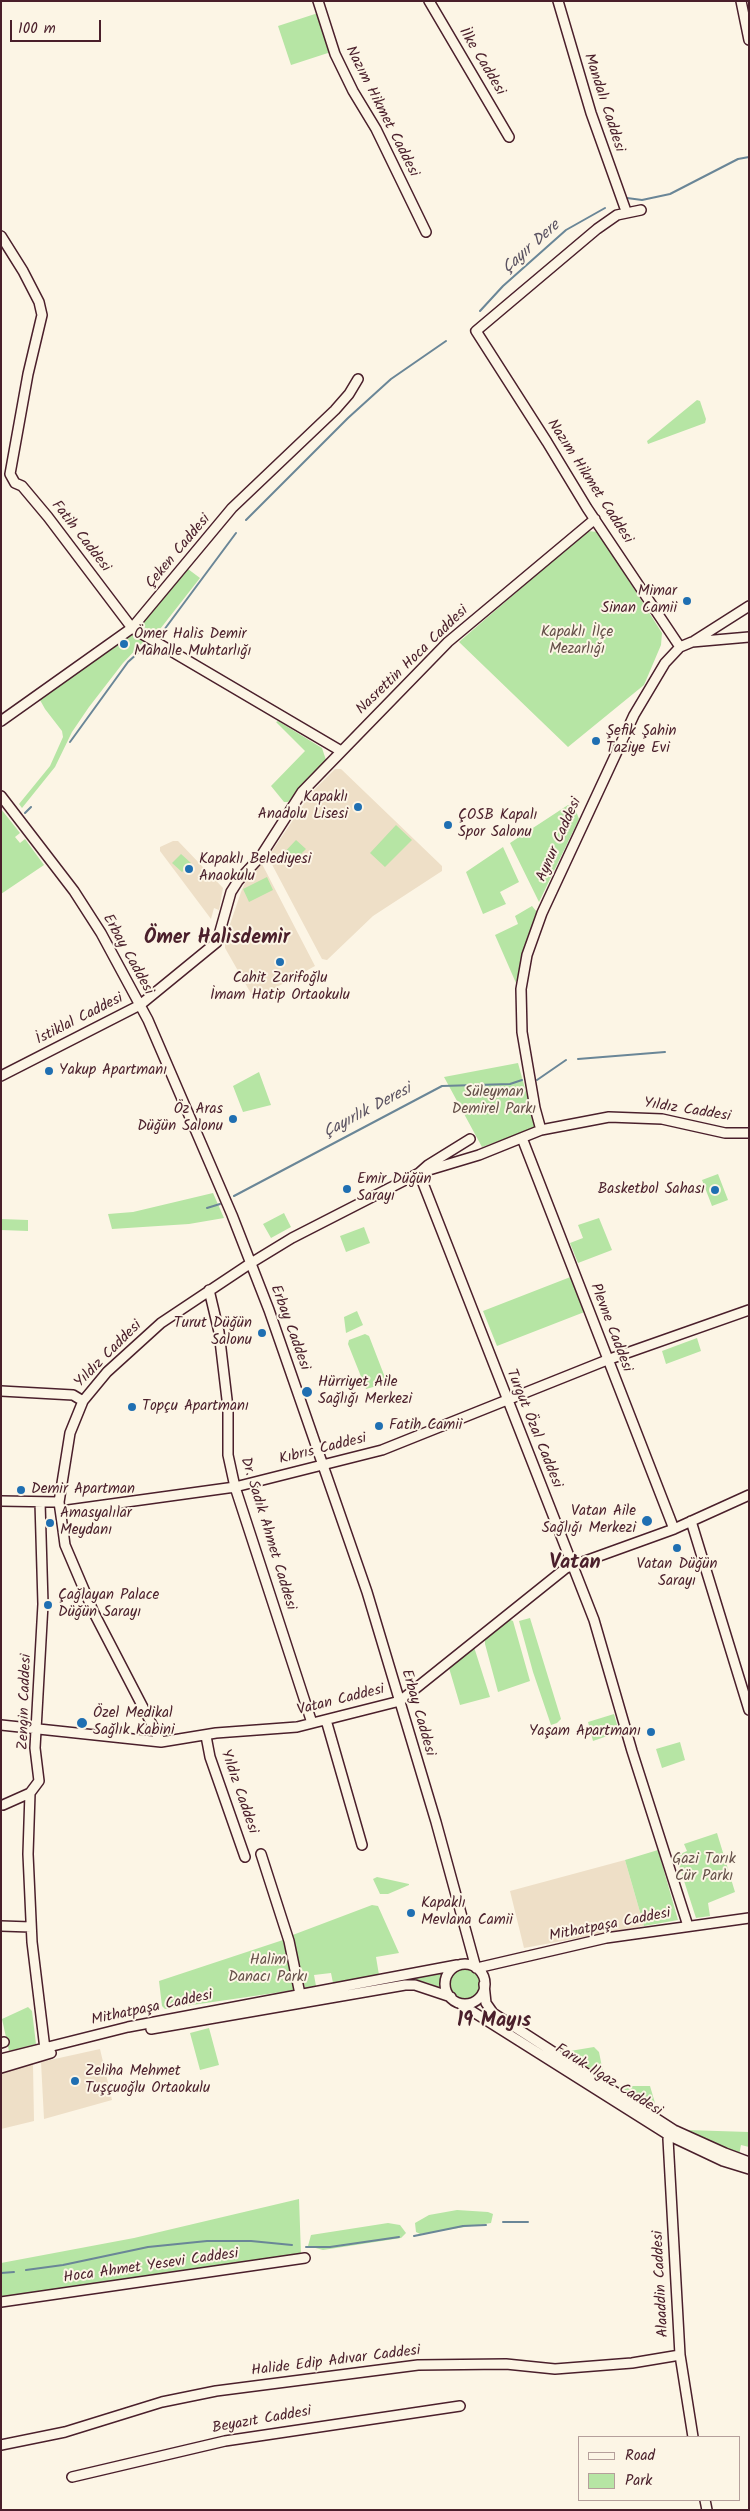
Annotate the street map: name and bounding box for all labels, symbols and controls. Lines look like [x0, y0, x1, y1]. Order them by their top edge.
scale bar [12, 10, 104, 42]
text: 100 m [18, 17, 56, 41]
street label: İlke Caddesi [454, 25, 508, 99]
street label: Nazım Hikmet Caddesi [340, 44, 422, 180]
street label: Mandalı Caddesi [579, 51, 627, 155]
water label: Çayır Dere [499, 217, 565, 279]
street label: Nazım Hikmet Caddesi [542, 417, 636, 547]
street label: Fatih Caddesi [46, 498, 114, 576]
street label: Çeken Caddesi [143, 511, 215, 593]
place label: Mimar Sinan Camii [601, 583, 677, 618]
marker: Mimar Sinan Camii [681, 595, 693, 607]
street label: Nasrettin Hoca Caddesi [353, 603, 473, 719]
park label: Kapaklı İlçe Mezarlığı [541, 624, 613, 659]
place label: Ömer Halis Demir Mahalle Muhtarlığı [134, 626, 251, 661]
marker: Ömer Halis Demir Mahalle Muhtarlığı [118, 638, 130, 650]
place label: Şefik Şahin Taziye Evi [606, 723, 677, 758]
marker: Şefik Şahin Taziye Evi [590, 735, 602, 747]
place label: Kapaklı Anadolu Lisesi [258, 789, 348, 824]
street label: Aynur Caddesi [533, 795, 587, 885]
marker: Kapaklı Anadolu Lisesi [352, 801, 364, 813]
place label: ÇOSB Kapalı Spor Salonu [458, 807, 537, 842]
marker: ÇOSB Kapalı Spor Salonu [442, 819, 454, 831]
place label: Kapaklı Belediyesi Anaokulu [199, 851, 311, 886]
marker: Kapaklı Belediyesi Anaokulu [183, 863, 195, 875]
street label: Erbay Caddesi [97, 912, 157, 998]
district label: Ömer Halisdemir [144, 928, 290, 952]
marker: Cahit Zarifoğlu İmam Hatip Ortaokulu [274, 956, 286, 968]
place label: Cahit Zarifoğlu İmam Hatip Ortaokulu [210, 970, 350, 1005]
street label: İstiklal Caddesi [33, 990, 127, 1050]
place label: Yakup Apartmanı [59, 1062, 167, 1080]
marker: Yakup Apartmanı [43, 1065, 55, 1077]
water label: Çayırlık Deresi [321, 1081, 415, 1143]
park label: Süleyman Demirel Parkı [452, 1084, 536, 1119]
street label: Yıldız Caddesi [642, 1095, 732, 1127]
place label: Öz Aras Düğün Salonu [137, 1101, 223, 1136]
marker: Öz Aras Düğün Salonu [227, 1113, 239, 1125]
place label: Emir Düğün Sarayı [357, 1171, 431, 1206]
place label: Basketbol Sahası [598, 1181, 705, 1199]
marker: Emir Düğün Sarayı [341, 1183, 353, 1195]
marker: Basketbol Sahası [709, 1184, 721, 1196]
street label: Plevne Caddesi [585, 1281, 635, 1375]
street label: Erbay Caddesi [265, 1283, 313, 1373]
place label: Turut Düğün Salonu [174, 1315, 252, 1350]
street label: Yıldız Caddesi [72, 1318, 146, 1392]
marker: Turut Düğün Salonu [256, 1327, 268, 1339]
street label: Turgut Özal Caddesi [501, 1367, 565, 1491]
place label: Hürriyet Aile Sağlığı Merkezi [318, 1374, 412, 1409]
marker: Hürriyet Aile Sağlığı Merkezi [300, 1385, 314, 1399]
place label: Topçu Apartmanı [142, 1398, 249, 1416]
marker: Topçu Apartmanı [126, 1401, 138, 1413]
place label: Fatih Camii [389, 1417, 462, 1435]
marker: Fatih Camii [373, 1420, 385, 1432]
street label: Kıbrıs Caddesi [277, 1430, 369, 1470]
street label: Dr. Sadık Ahmet Caddesi [235, 1455, 299, 1613]
place label: Demir Apartman [31, 1481, 135, 1499]
marker: Demir Apartman [15, 1484, 27, 1496]
place label: Vatan Aile Sağlığı Merkezi [542, 1503, 636, 1538]
place label: Amasyalılar Meydanı [60, 1505, 132, 1540]
marker: Vatan Aile Sağlığı Merkezi [640, 1514, 654, 1528]
marker: Amasyalılar Meydanı [44, 1517, 56, 1529]
marker: Vatan Düğün Sarayı [671, 1542, 683, 1554]
district label: Vatan [549, 1553, 601, 1577]
place label: Vatan Düğün Sarayı [637, 1556, 717, 1591]
place label: Çağlayan Palace Düğün Sarayı [58, 1587, 159, 1622]
marker: Çağlayan Palace Düğün Sarayı [42, 1599, 54, 1611]
street label: Zengin Caddesi [15, 1653, 37, 1751]
street label: Erbay Caddesi [396, 1668, 438, 1758]
street label: Vatan Caddesi [295, 1681, 387, 1721]
place label: Özel Medikal Sağlık Kabini [93, 1705, 175, 1740]
marker: Özel Medikal Sağlık Kabini [75, 1716, 89, 1730]
place label: Yaşam Apartmanı [529, 1723, 641, 1741]
marker: Yaşam Apartmanı [645, 1726, 657, 1738]
street label: Yıldız Caddesi [215, 1748, 261, 1836]
park label: Gazi Tarık Cür Parkı [672, 1851, 736, 1886]
place label: Kapaklı Mevlana Camii [421, 1895, 513, 1930]
street label: Mithatpaşa Caddesi [548, 1905, 672, 1947]
marker: Kapaklı Mevlana Camii [405, 1907, 417, 1919]
park label: Halim Danacı Parkı [228, 1952, 308, 1987]
street label: Mithatpaşa Caddesi [90, 1987, 214, 2031]
district label: 19 Mayıs [457, 2011, 531, 2035]
street label: Faruk Ilgaz Caddesi [551, 2041, 665, 2121]
place label: Zeliha Mehmet Tuşçuoğlu Ortaokulu [85, 2063, 210, 2098]
marker: Zeliha Mehmet Tuşçuoğlu Ortaokulu [69, 2075, 81, 2087]
street label: Alaaddin Caddesi [650, 2230, 674, 2338]
street label: Hoca Ahmet Yesevi Caddesi [62, 2246, 240, 2288]
street label: Halide Edip Adıvar Caddesi [250, 2343, 422, 2381]
street label: Beyazıt Caddesi [211, 2403, 313, 2439]
legend [578, 2436, 740, 2501]
text: Road [625, 2444, 655, 2468]
text: Park [625, 2469, 652, 2493]

